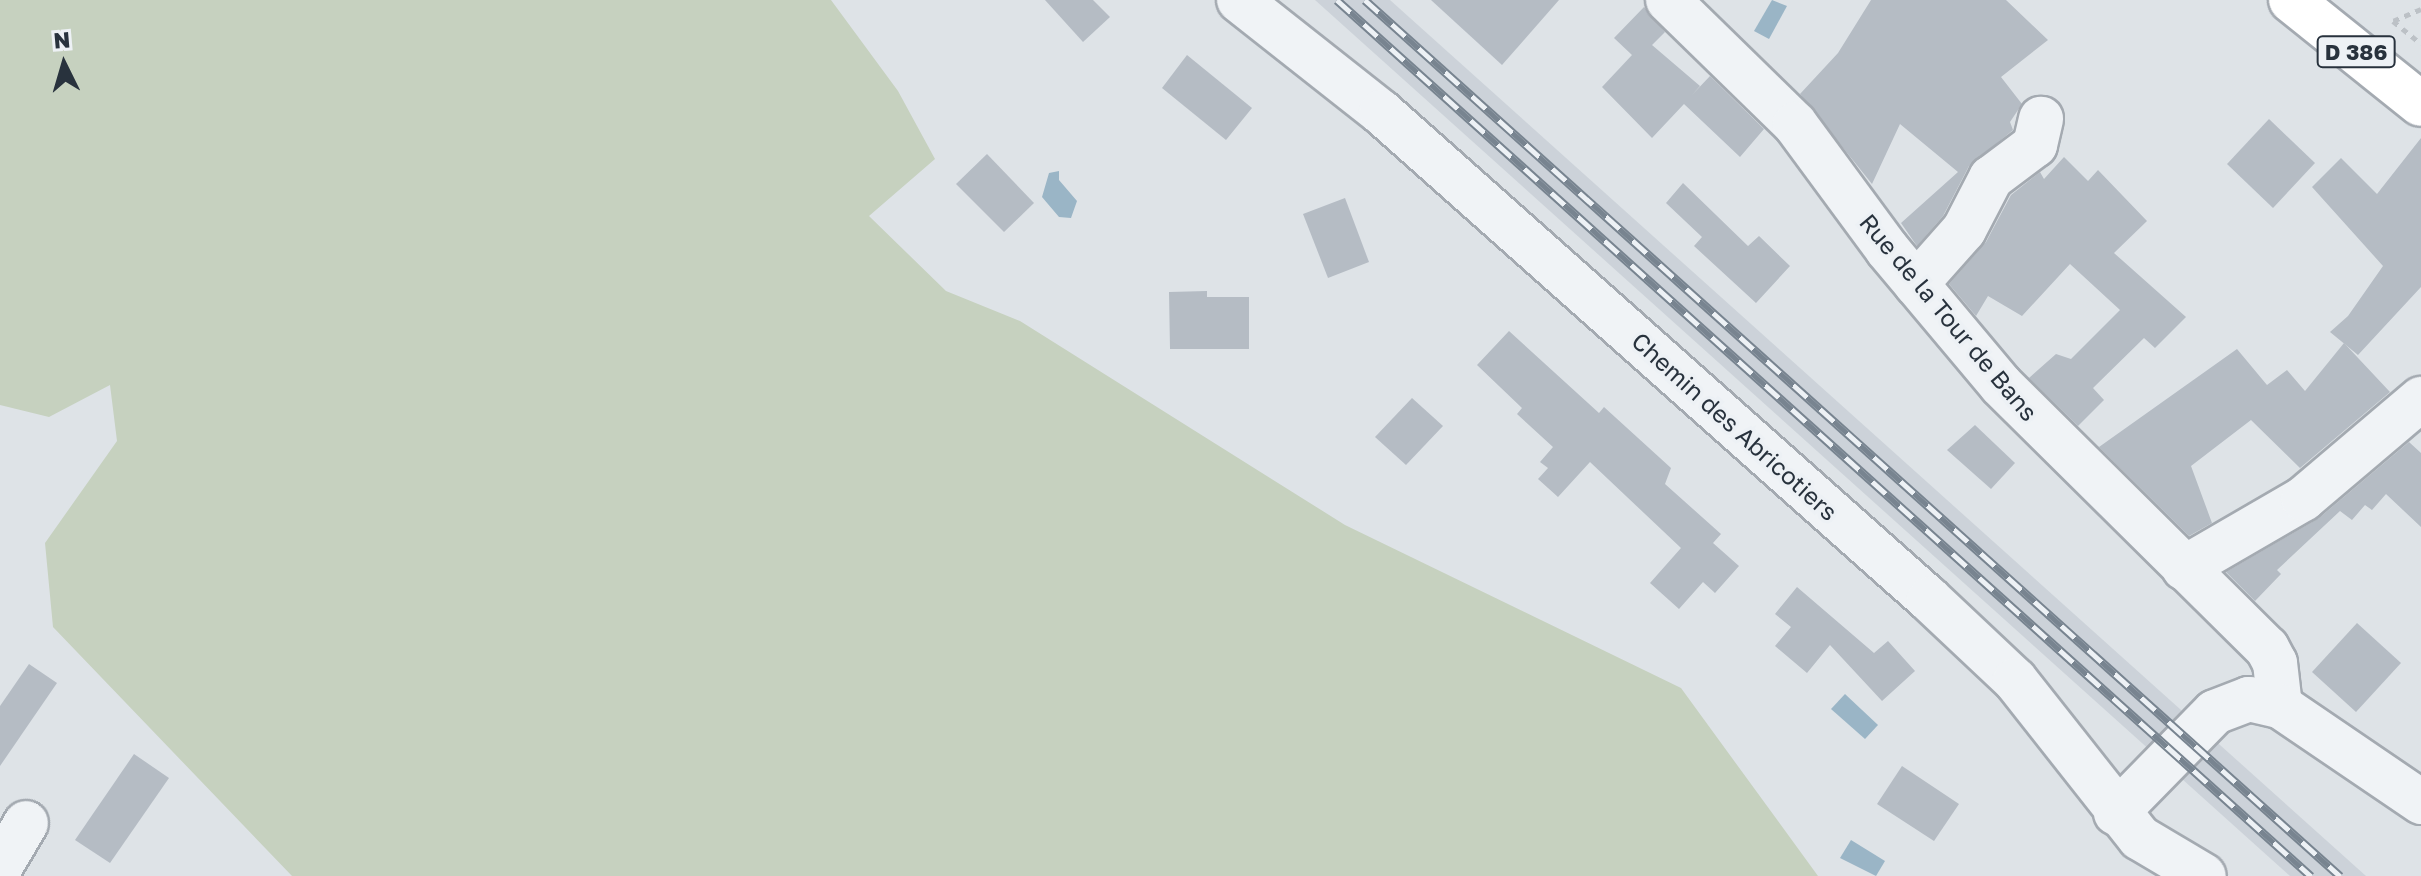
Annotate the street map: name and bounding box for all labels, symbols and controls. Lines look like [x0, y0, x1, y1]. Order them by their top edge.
north arrow [24, 24, 104, 104]
text: N [52, 25, 71, 54]
road number: D 386 [2316, 34, 2396, 70]
street label: Rue de la Tour de Bans [1854, 208, 2044, 426]
street label: Chemin des Abricotiers [1626, 326, 1844, 526]

